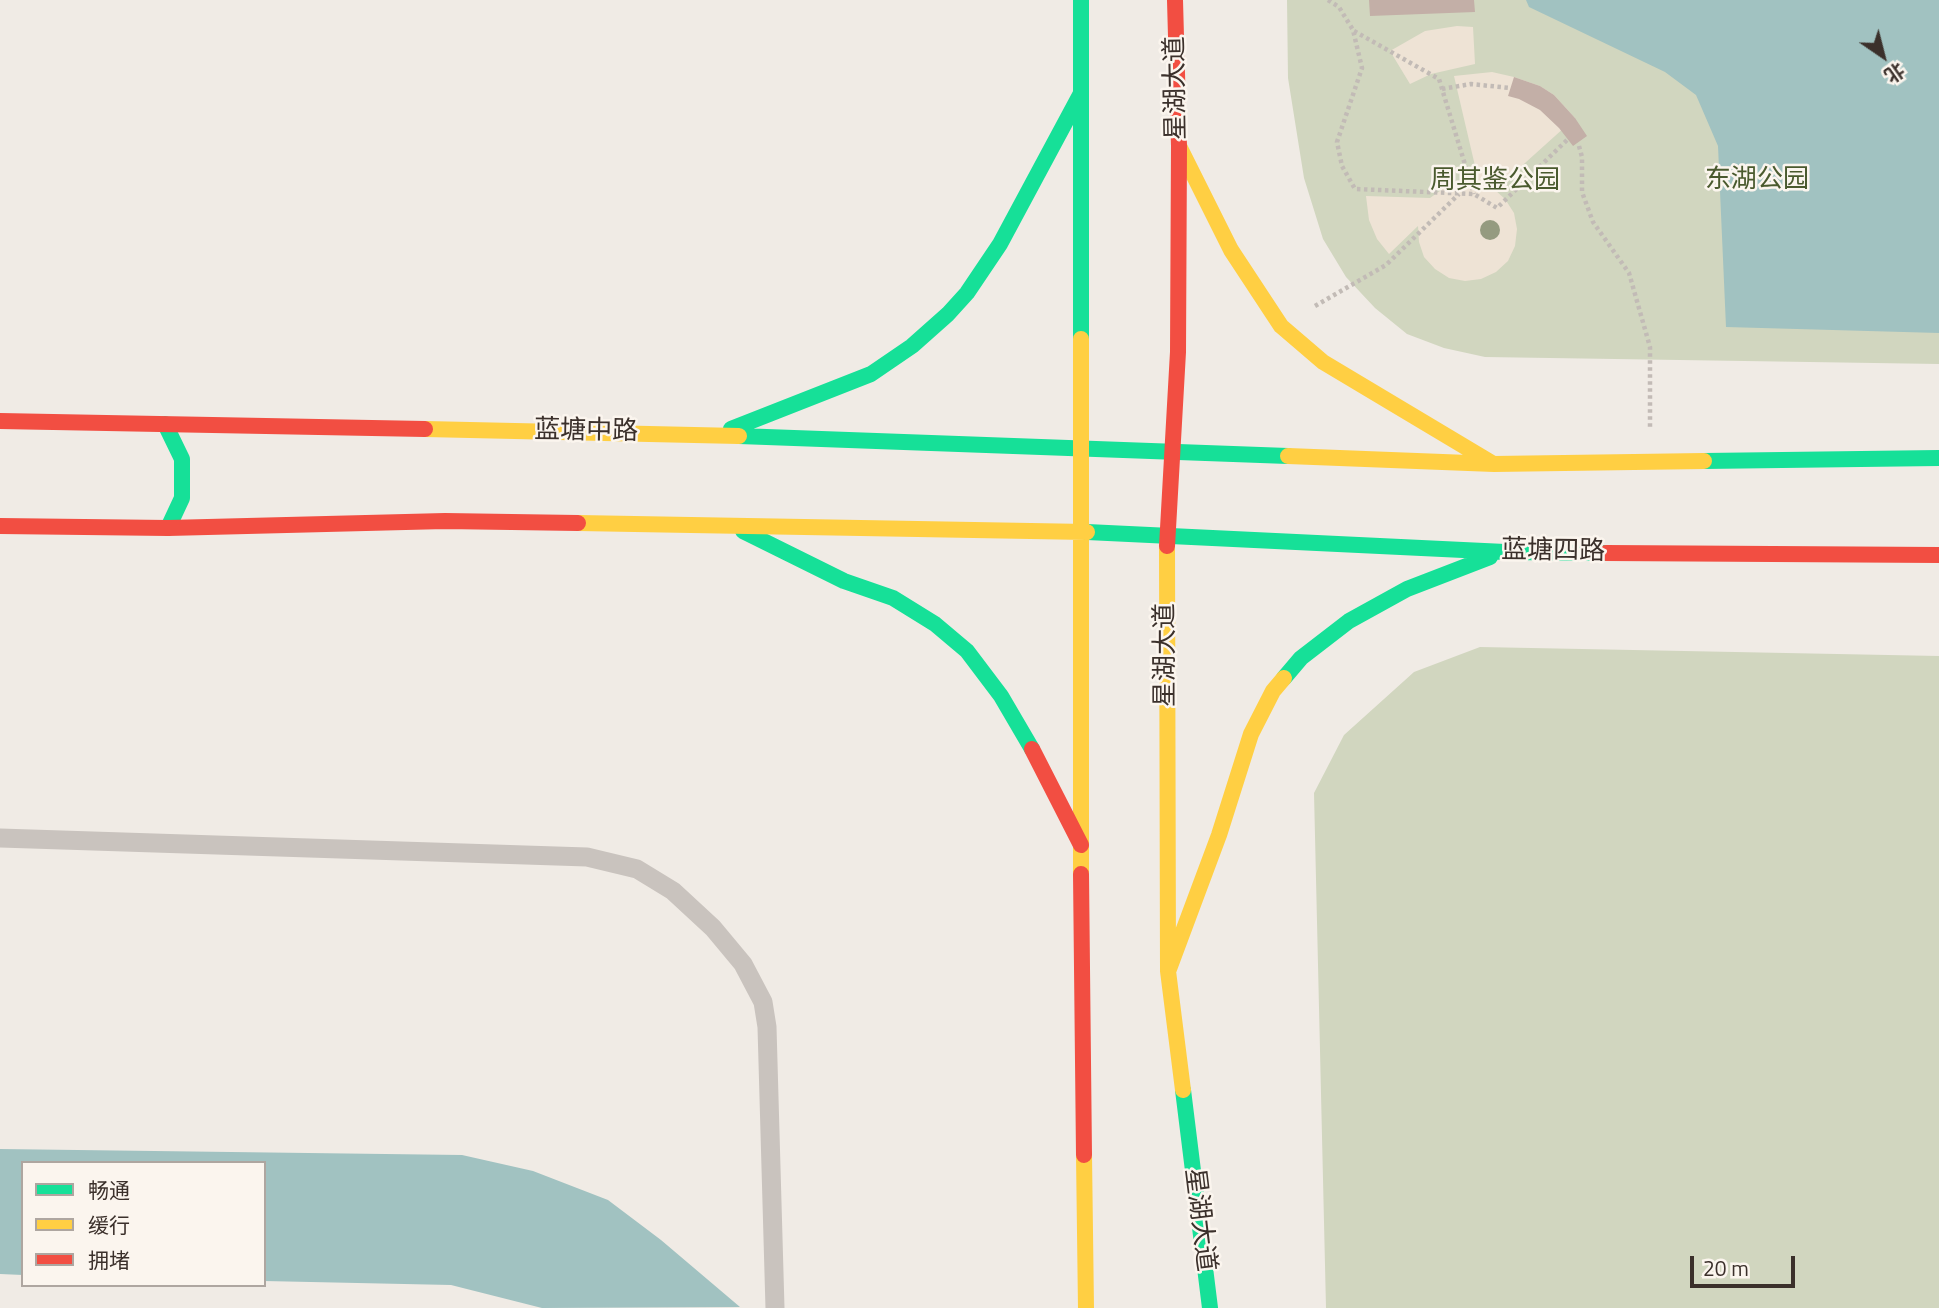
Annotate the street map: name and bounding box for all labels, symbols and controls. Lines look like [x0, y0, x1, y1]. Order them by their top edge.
north arrow [1848, 21, 1918, 91]
street label: 星湖大道 [1160, 36, 1194, 140]
text: 北 [1879, 56, 1911, 91]
park label: 东湖公园 [1705, 165, 1809, 197]
park label: 周其鉴公园 [1430, 166, 1560, 198]
street label: 蓝塘中路 [534, 415, 638, 449]
street label: 蓝塘四路 [1501, 535, 1605, 569]
street label: 星湖大道 [1151, 603, 1183, 707]
legend [21, 1161, 266, 1287]
street label: 星湖大道 [1177, 1166, 1221, 1274]
text: 畅通 [88, 1174, 130, 1206]
text: 缓行 [88, 1209, 130, 1241]
scale bar [1694, 1242, 1799, 1286]
text: 拥堵 [88, 1244, 130, 1276]
text: 20 m [1703, 1252, 1749, 1284]

